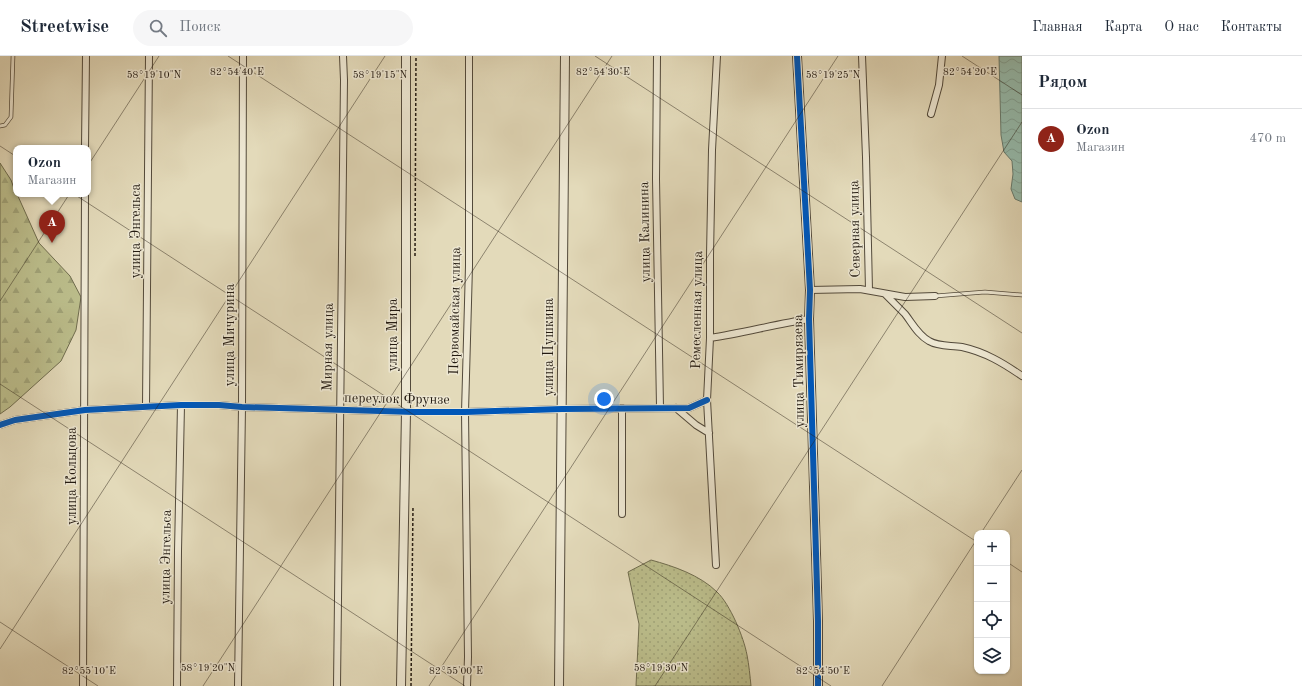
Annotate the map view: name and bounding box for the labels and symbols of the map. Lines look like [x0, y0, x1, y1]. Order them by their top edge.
text: 82°54'40"E [210, 67, 264, 77]
text: 82°54'30"E [576, 67, 630, 77]
text: 82°54'20"E [943, 67, 997, 77]
text: 58°19'10"N [127, 70, 182, 80]
text: 58°19'15"N [353, 70, 408, 80]
text: 58°19'25"N [806, 70, 861, 80]
street label: Северная улица [847, 180, 863, 278]
street label: улица Калинина [637, 181, 653, 283]
street label: улица Энгельса [129, 184, 143, 278]
pin: A [39, 210, 65, 243]
street label: Первомайская улица [447, 247, 463, 375]
street label: Ремесленная улица [689, 251, 705, 369]
street label: улица Мичурина [223, 284, 237, 386]
street label: улица Мира [386, 298, 400, 372]
street label: улица Пушкина [542, 298, 556, 396]
street label: Мирная улица [320, 303, 336, 391]
street label: улица Тимирязева [791, 314, 807, 428]
your location [594, 389, 614, 409]
street label: переулок Фрунзе [344, 391, 450, 407]
street label: улица Кольцова [65, 427, 79, 525]
street label: улица Энгельса [158, 509, 174, 605]
text: 58°19'20"N [181, 663, 236, 673]
text: 58°19'30"N [634, 663, 689, 673]
text: 82°55'10"E [62, 666, 116, 676]
text: 82°55'00"E [429, 666, 483, 676]
text: 82°54'50"E [796, 666, 850, 676]

